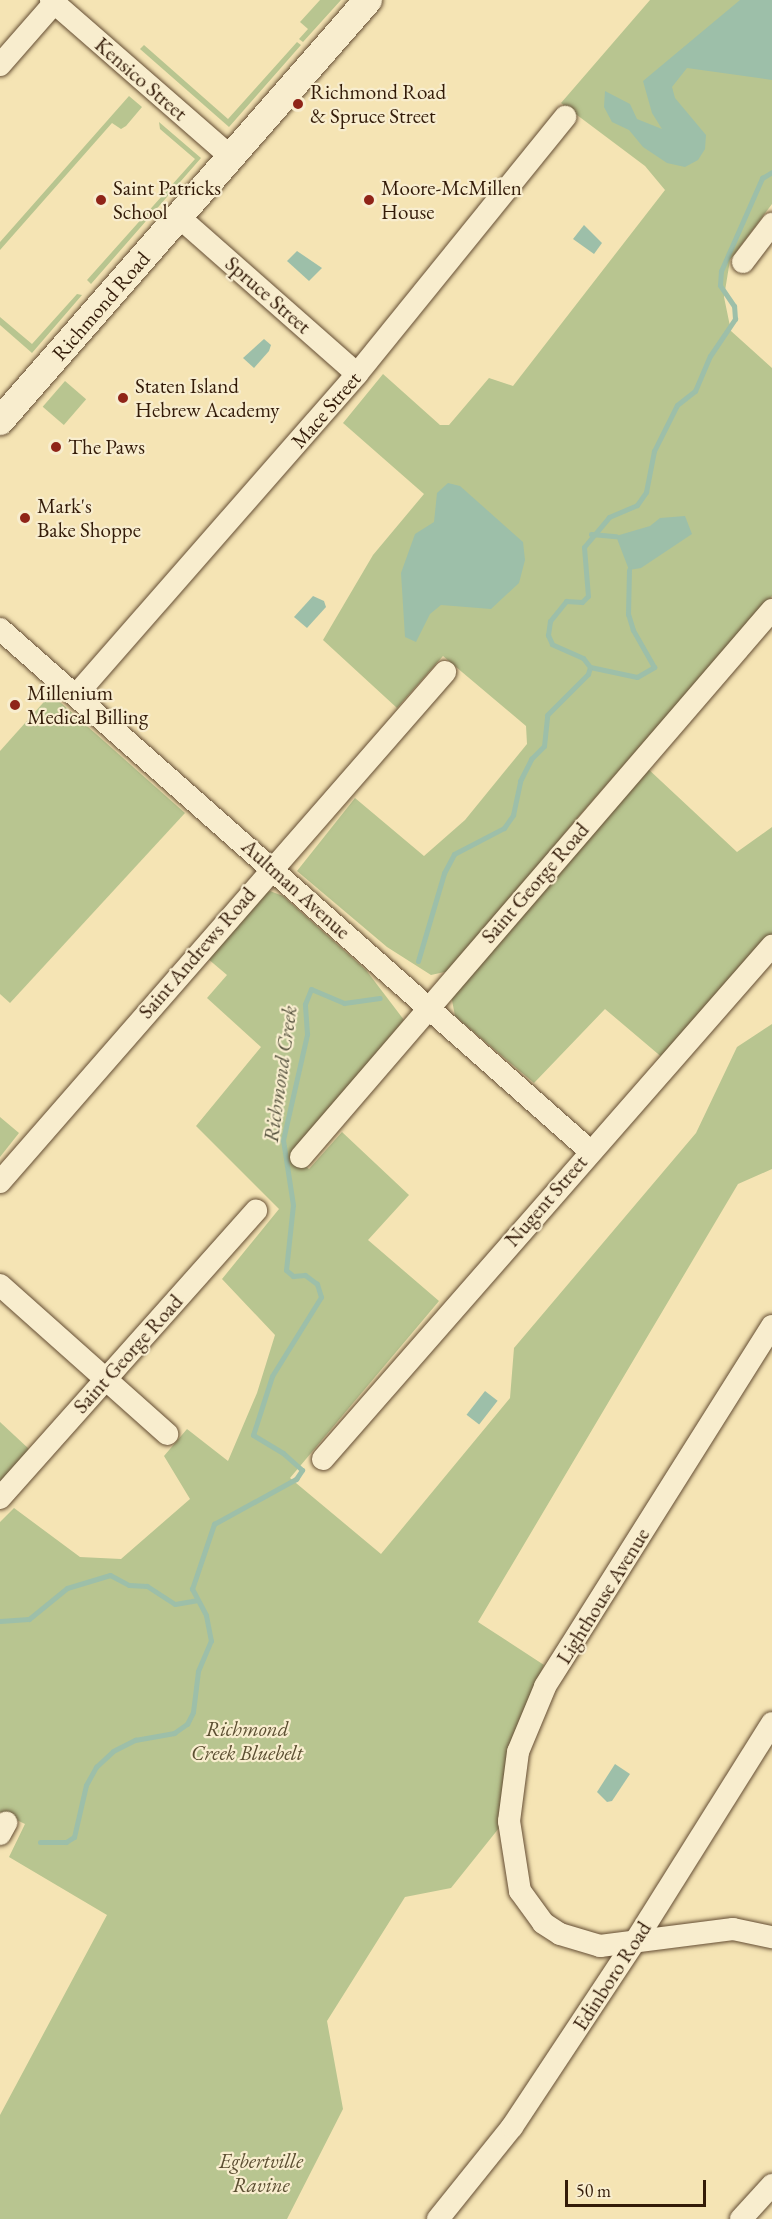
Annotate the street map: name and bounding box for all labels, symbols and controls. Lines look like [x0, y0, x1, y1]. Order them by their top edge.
street label: Kensico Street [90, 32, 192, 126]
place label: Richmond Road & Spruce Street [310, 79, 446, 129]
marker: Richmond Road & Spruce Street [291, 97, 305, 111]
place label: Saint Patricks School [113, 175, 221, 225]
place label: Moore-McMillen House [381, 175, 522, 225]
marker: Saint Patricks School [94, 193, 108, 207]
marker: Moore-McMillen House [362, 193, 376, 207]
street label: Richmond Road [47, 246, 155, 366]
street label: Spruce Street [220, 251, 316, 339]
street label: Mace Street [286, 366, 366, 454]
place label: Staten Island Hebrew Academy [135, 373, 279, 423]
marker: Staten Island Hebrew Academy [116, 391, 130, 405]
place label: The Paws [68, 434, 145, 460]
marker: The Paws [49, 440, 63, 454]
place label: Mark's Bake Shoppe [37, 493, 141, 543]
marker: Mark's Bake Shoppe [18, 511, 32, 525]
place label: Millenium Medical Billing [27, 680, 148, 730]
marker: Millenium Medical Billing [8, 698, 22, 712]
street label: Saint George Road [476, 818, 594, 948]
street label: Aultman Avenue [236, 834, 356, 944]
street label: Saint Andrews Road [133, 882, 261, 1024]
water label: Richmond Creek [257, 1004, 303, 1144]
street label: Nugent Street [499, 1150, 593, 1252]
street label: Saint George Road [68, 1289, 188, 1419]
street label: Lighthouse Avenue [551, 1523, 655, 1669]
park label: Richmond Creek Bluebelt [191, 1716, 303, 1766]
street label: Edinboro Road [567, 1917, 657, 2035]
park label: Egbertville Ravine [219, 2148, 303, 2198]
scale bar [568, 2168, 709, 2206]
text: 50 m [576, 2179, 611, 2202]

